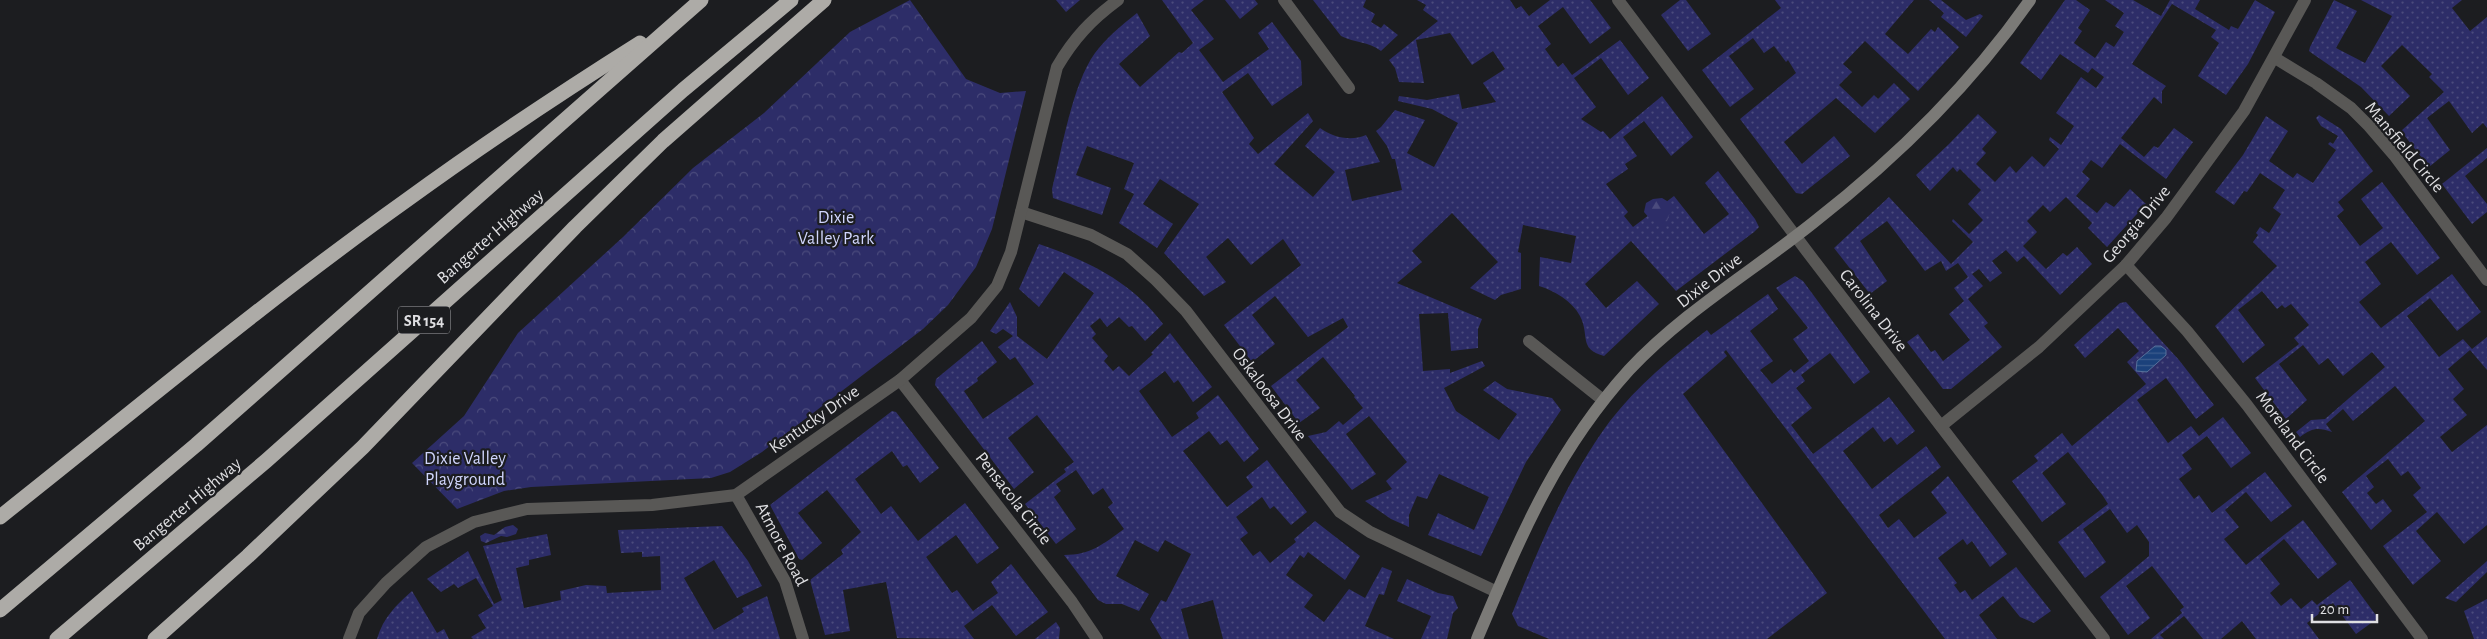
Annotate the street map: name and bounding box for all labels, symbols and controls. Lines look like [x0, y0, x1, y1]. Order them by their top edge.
street label: Mansfield Circle [2361, 99, 2447, 196]
street label: Georgia Drive [2099, 182, 2174, 267]
street label: Bangerter Highway [434, 186, 548, 288]
park label: Dixie Valley Park [798, 209, 875, 248]
street label: Dixie Drive [1674, 250, 1745, 312]
street label: Carolina Drive [1836, 266, 1911, 355]
road number: SR 154 [398, 306, 450, 334]
street label: Oskaloosa Drive [1228, 345, 1310, 445]
street label: Kentucky Drive [766, 382, 863, 457]
street label: Moreland Circle [2252, 388, 2332, 487]
street label: Pensacola Circle [972, 449, 1055, 548]
park label: Dixie Valley Playground [424, 450, 506, 489]
street label: Bangerter Highway [130, 454, 245, 555]
street label: Atmore Road [752, 500, 811, 589]
scale bar [2312, 592, 2377, 624]
text: 20 m [2320, 602, 2349, 617]

